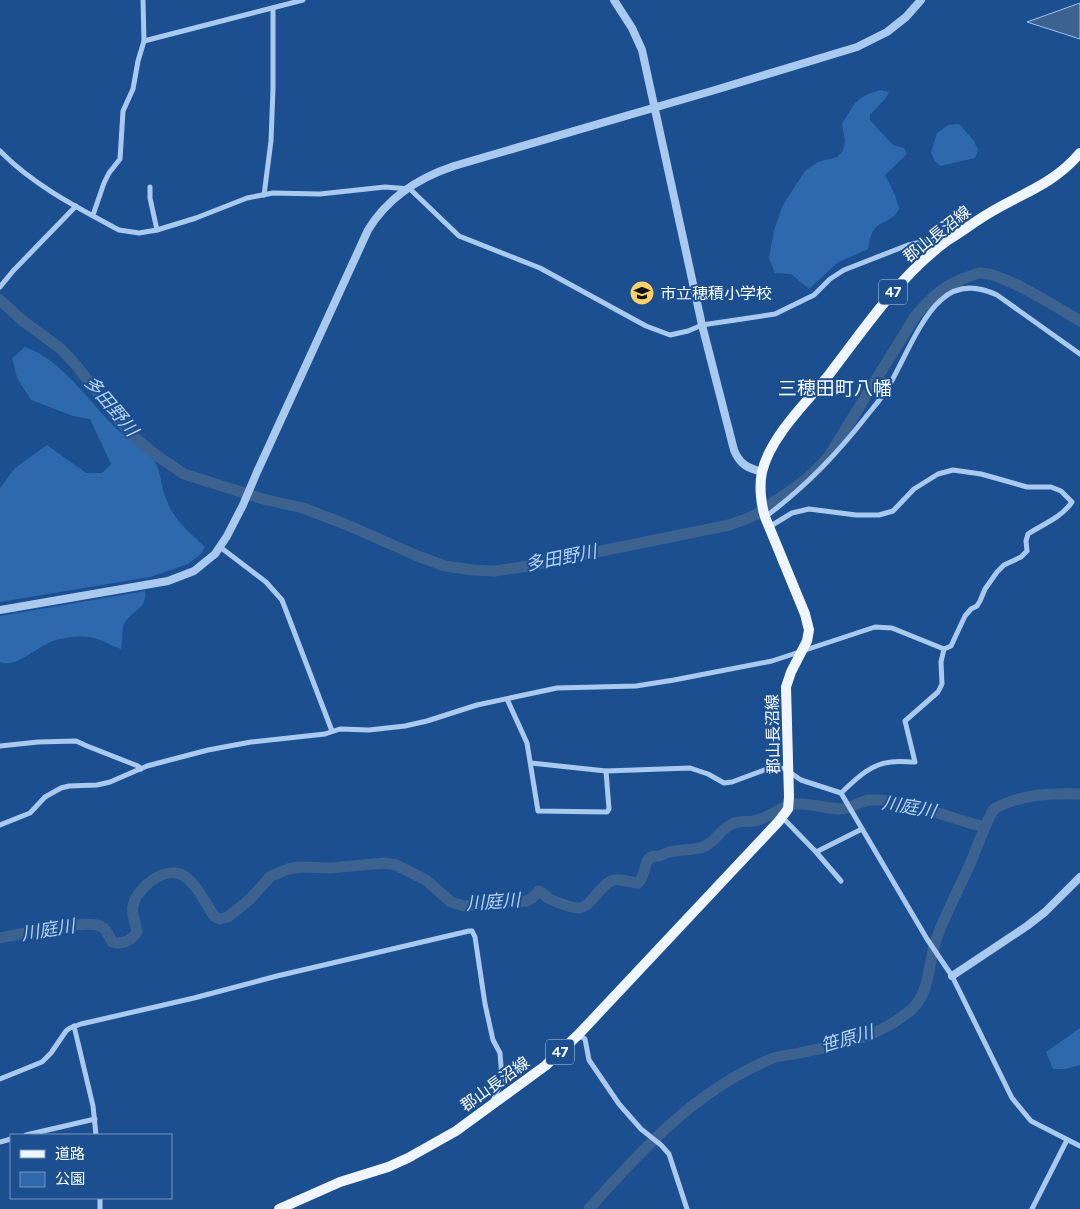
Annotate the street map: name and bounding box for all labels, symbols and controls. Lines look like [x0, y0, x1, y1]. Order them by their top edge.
street label: 郡山長沼線 [900, 202, 974, 266]
school or university icon: 市立穂積小学校 [629, 280, 655, 306]
road number: 47 [879, 280, 907, 304]
place label: 市立穂積小学校 [660, 284, 772, 303]
water label: 多田野川 [79, 371, 144, 442]
district label: 三穂田町八幡 [778, 378, 892, 400]
water label: 多田野川 [524, 540, 600, 576]
street label: 郡山長沼線 [763, 694, 783, 774]
water label: 川庭川 [881, 791, 939, 823]
water label: 川庭川 [465, 889, 523, 915]
water label: 川庭川 [20, 915, 78, 945]
water label: 笹原川 [818, 1020, 878, 1057]
road number: 47 [546, 1040, 574, 1064]
street label: 郡山長沼線 [457, 1053, 533, 1115]
legend [10, 1134, 172, 1199]
text: 道路 [55, 1145, 85, 1163]
text: 公園 [55, 1170, 85, 1188]

